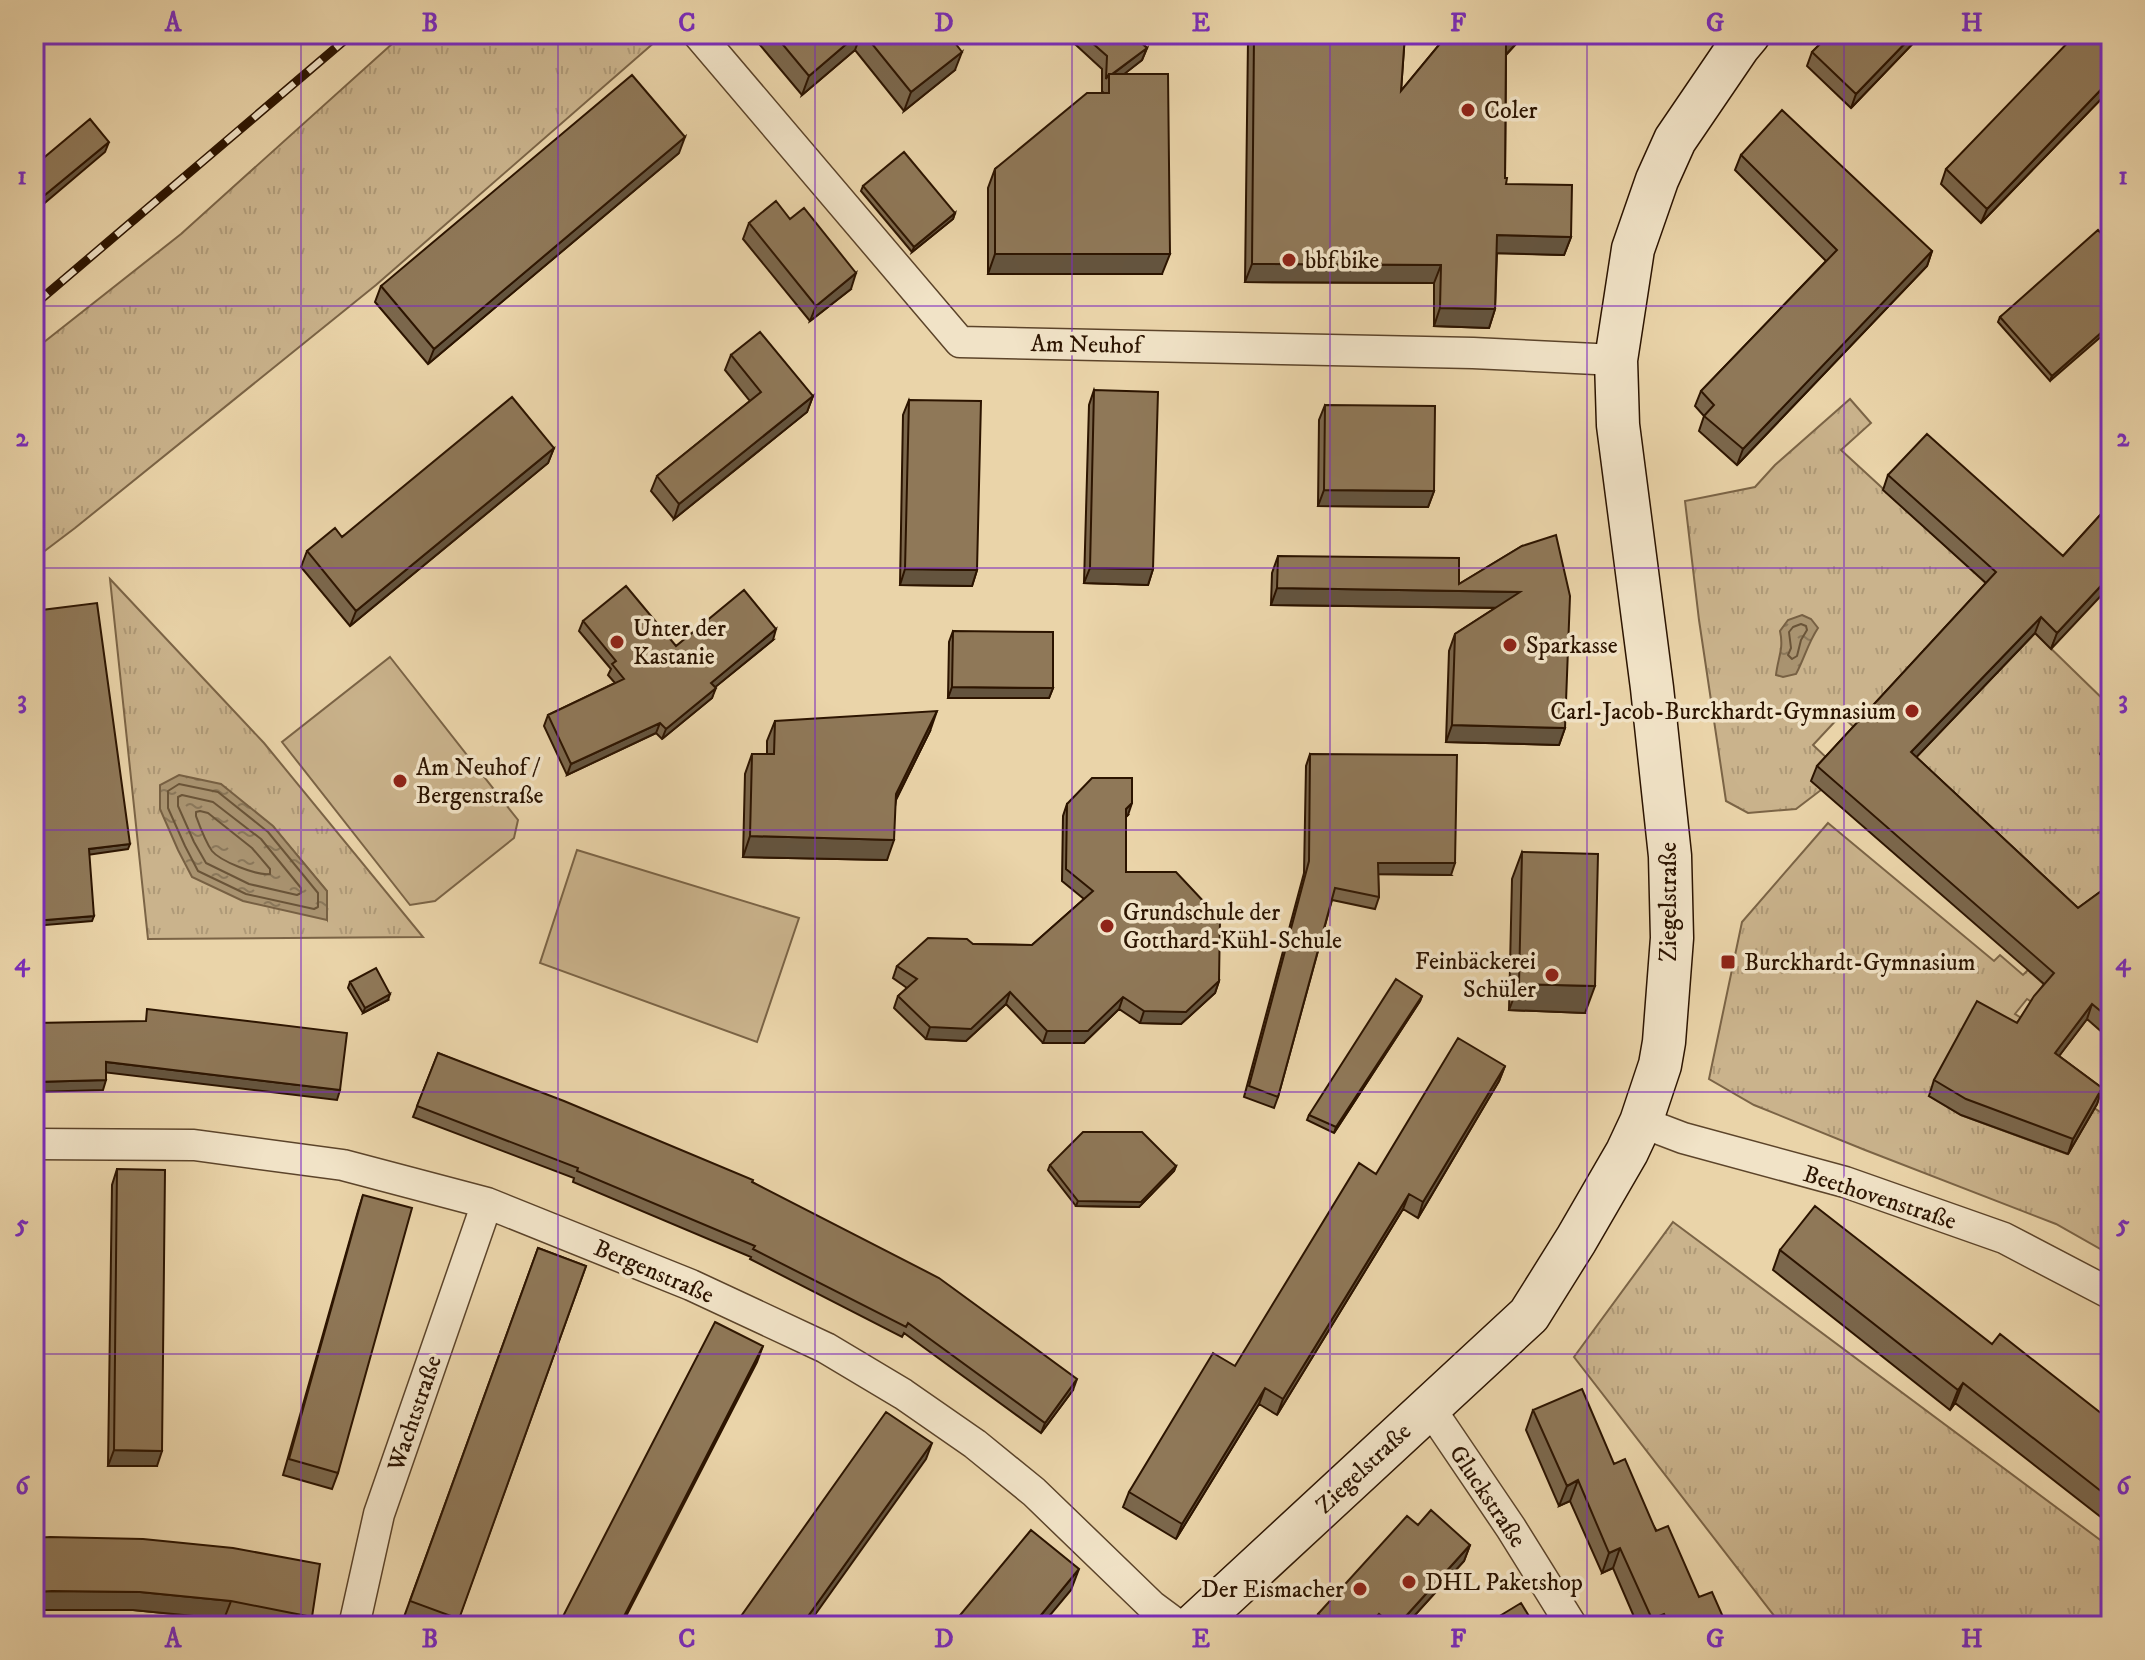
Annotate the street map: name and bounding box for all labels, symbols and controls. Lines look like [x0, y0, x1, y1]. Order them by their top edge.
text: A [164, 7, 183, 40]
text: B [422, 7, 438, 40]
text: C [678, 7, 696, 40]
text: D [934, 7, 954, 40]
text: E [1192, 7, 1210, 40]
text: F [1450, 7, 1467, 40]
text: G [1706, 7, 1724, 40]
text: H [1961, 7, 1983, 40]
place label: Coler [1484, 96, 1538, 126]
marker: Coler [1459, 101, 1477, 119]
text: 1 [17, 160, 27, 193]
text: 1 [2118, 160, 2128, 193]
place label: bbf bike [1305, 246, 1379, 276]
marker: bbf bike [1280, 251, 1298, 269]
street label: Am Neuhof [1030, 329, 1145, 361]
text: 2 [16, 422, 30, 455]
text: 2 [2117, 422, 2131, 455]
place label: Unter der Kastanie [633, 614, 726, 672]
place label: Sparkasse [1526, 631, 1618, 661]
marker: Unter der Kastanie [608, 633, 626, 651]
marker: Sparkasse [1501, 636, 1519, 654]
text: 3 [17, 684, 27, 717]
text: 3 [2118, 684, 2128, 717]
place label: Carl-Jacob-Burckhardt-Gymnasium [1550, 697, 1896, 727]
marker: Carl-Jacob-Burckhardt-Gymnasium [1903, 702, 1921, 720]
place label: Am Neuhof / Bergenstraße [416, 753, 544, 811]
marker: Am Neuhof / Bergenstraße [391, 772, 409, 790]
street label: Ziegelstraße [1654, 842, 1684, 962]
place label: Grundschule der Gotthard-Kühl-Schule [1123, 898, 1342, 956]
marker: Grundschule der Gotthard-Kühl-Schule [1098, 917, 1116, 935]
text: 4 [15, 946, 31, 979]
text: 4 [2116, 946, 2132, 979]
place label: Feinbäckerei Schüler [1415, 947, 1536, 1005]
place label: Burckhardt-Gymnasium [1744, 948, 1976, 978]
marker: Burckhardt-Gymnasium [1719, 953, 1737, 971]
marker: Feinbäckerei Schüler [1543, 966, 1561, 984]
street label: Beethovenstraße [1799, 1159, 1960, 1237]
text: 5 [15, 1208, 29, 1241]
text: 5 [2116, 1208, 2130, 1241]
street label: Bergenstraße [589, 1233, 718, 1311]
street label: Wachtstraße [381, 1351, 449, 1476]
street label: Ziegelstraße [1310, 1417, 1418, 1521]
street label: Gluckstraße [1442, 1440, 1532, 1553]
text: 6 [15, 1470, 30, 1503]
text: 6 [2116, 1470, 2131, 1503]
place label: DHL Paketshop [1425, 1568, 1583, 1598]
marker: DHL Paketshop [1400, 1573, 1418, 1591]
place label: Der Eismacher [1201, 1575, 1344, 1605]
marker: Der Eismacher [1351, 1580, 1369, 1598]
text: A [164, 1623, 183, 1656]
text: B [422, 1623, 438, 1656]
text: C [678, 1623, 696, 1656]
text: D [934, 1623, 954, 1656]
text: E [1192, 1623, 1210, 1656]
text: F [1450, 1623, 1467, 1656]
text: G [1706, 1623, 1724, 1656]
text: H [1961, 1623, 1983, 1656]

